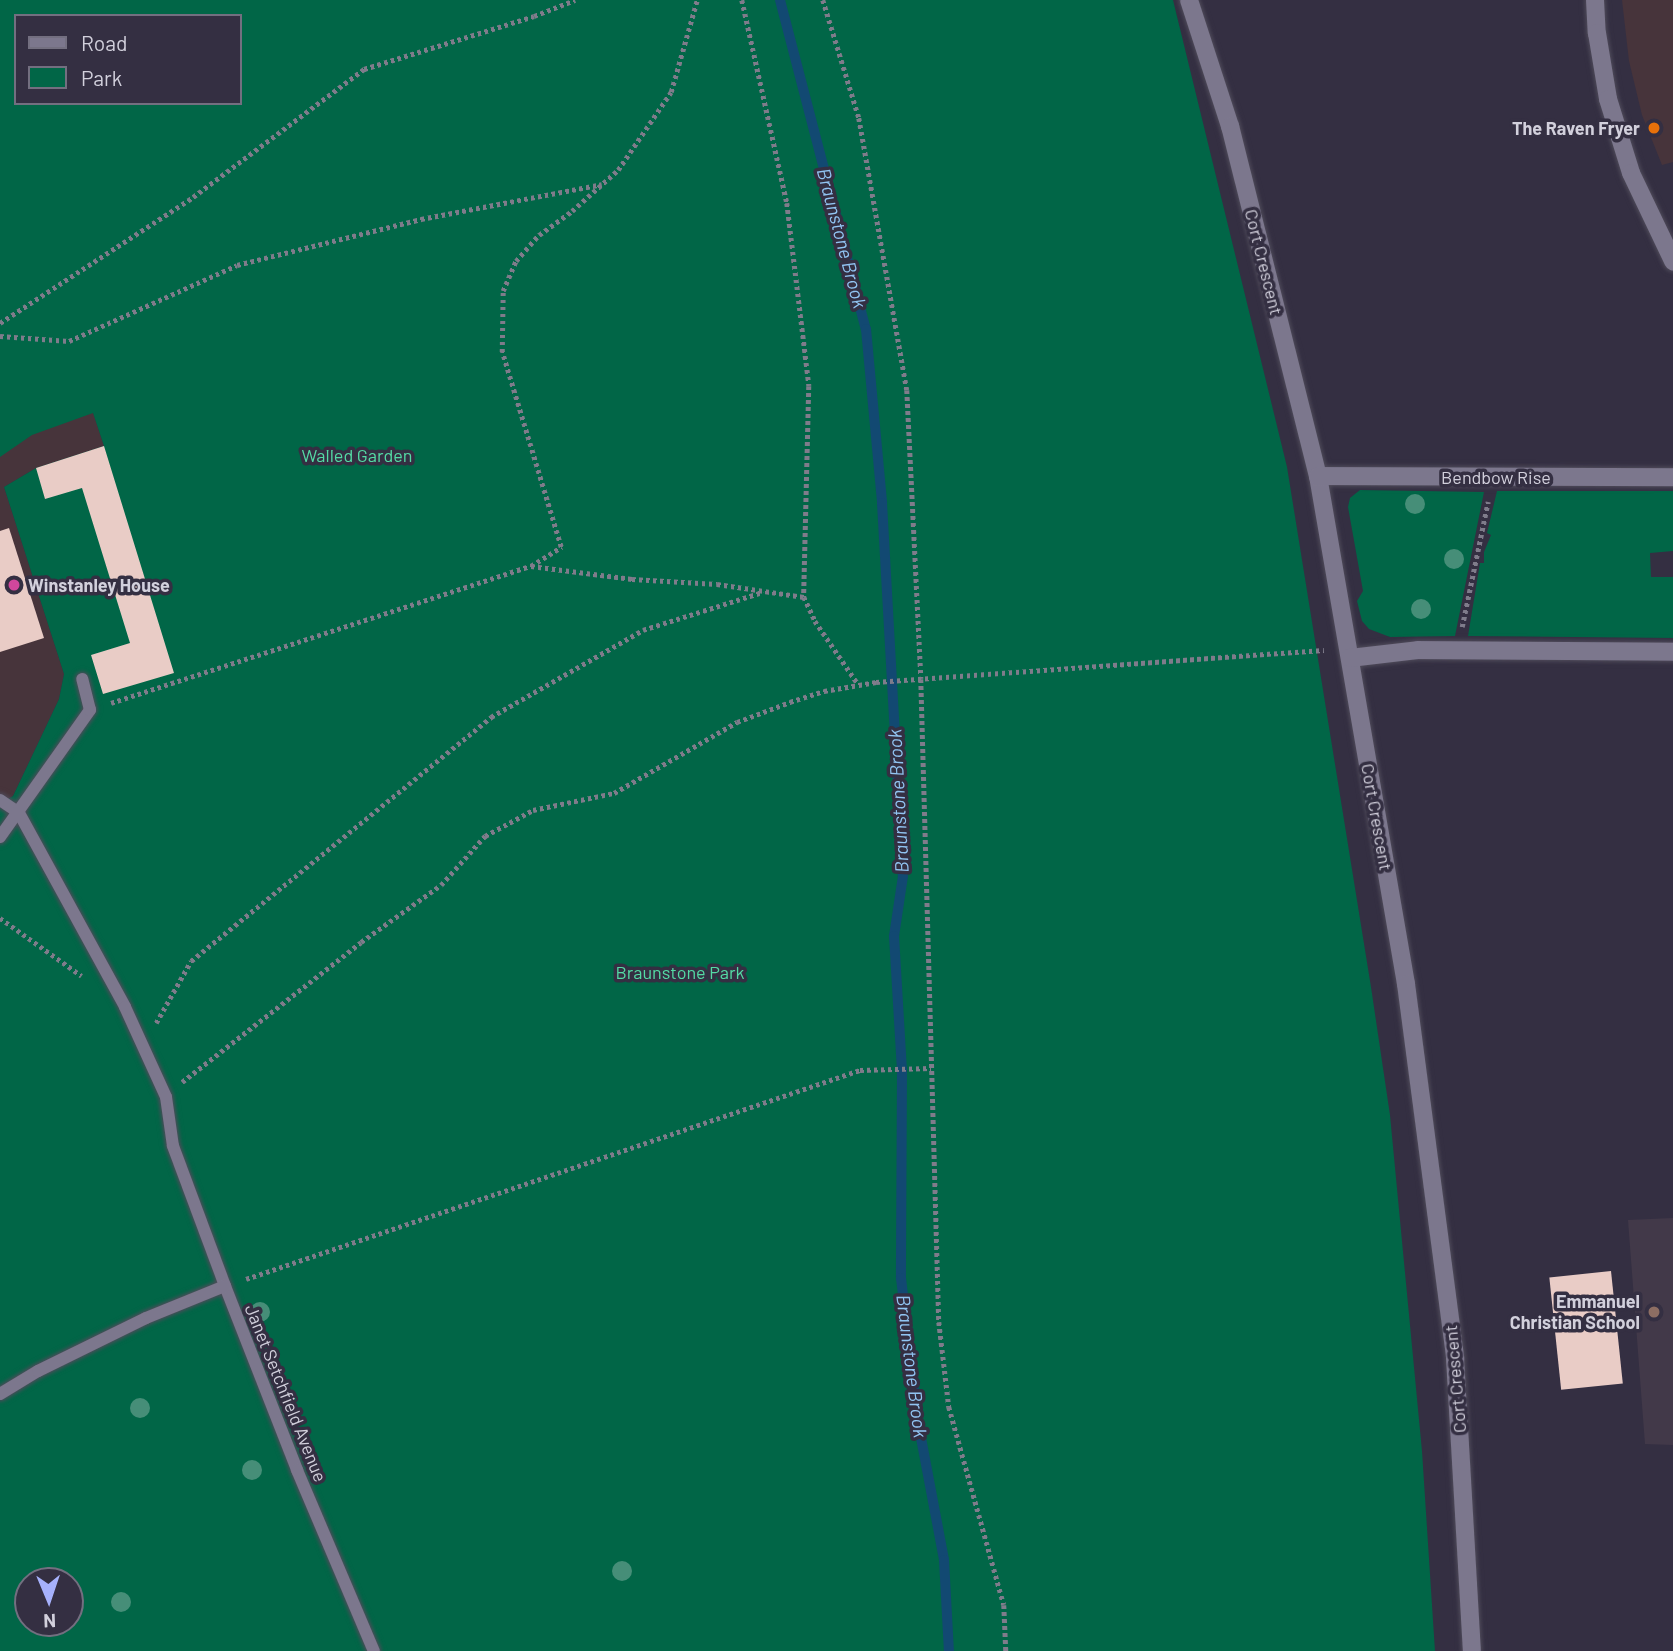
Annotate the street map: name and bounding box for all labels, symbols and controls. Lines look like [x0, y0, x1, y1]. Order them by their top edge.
legend [14, 14, 242, 105]
text: Road [81, 30, 127, 55]
text: Park [81, 65, 122, 90]
place label: The Raven Fryer [1512, 117, 1640, 139]
marker: The Raven Fryer [1646, 120, 1662, 136]
water label: Braunstone Brook [812, 165, 872, 311]
street label: Cort Crescent [1240, 207, 1288, 317]
park label: Walled Garden [301, 444, 413, 466]
street label: Bendbow Rise [1441, 466, 1551, 488]
place label: Winstanley House [28, 574, 170, 596]
marker: Winstanley House [6, 577, 22, 593]
water label: Braunstone Brook [883, 728, 913, 874]
street label: Cort Crescent [1357, 762, 1397, 872]
park label: Braunstone Park [615, 961, 745, 983]
place label: Emmanuel Christian School [1510, 1291, 1640, 1334]
water label: Braunstone Brook [892, 1293, 932, 1439]
street label: Janet Setchfield Avenue [240, 1301, 332, 1485]
marker: Emmanuel Christian School [1646, 1304, 1662, 1320]
street label: Cort Crescent [1440, 1324, 1470, 1434]
north arrow [14, 1567, 84, 1637]
text: N [43, 1610, 56, 1633]

